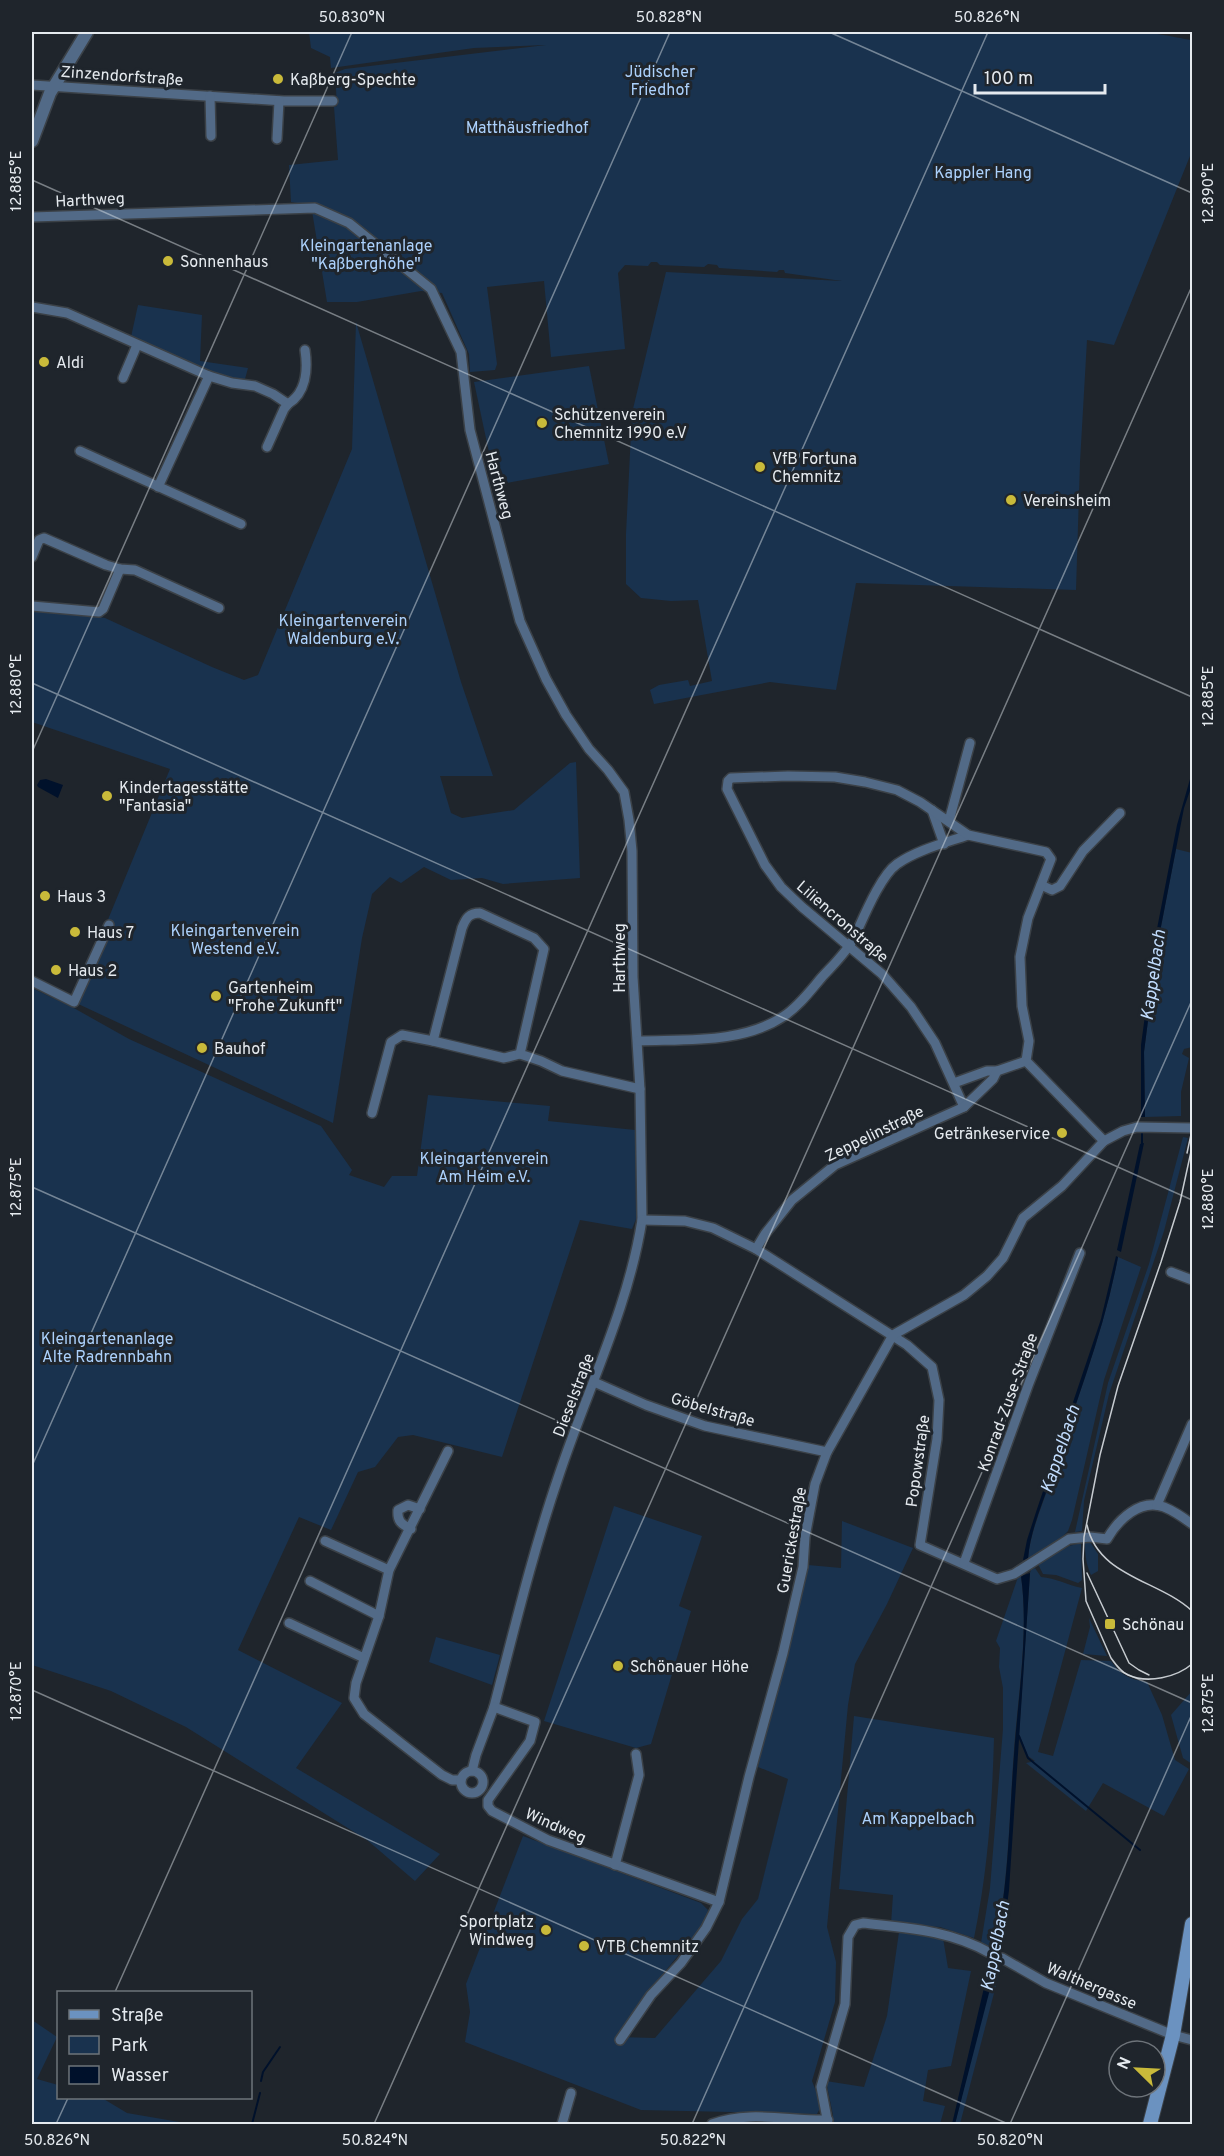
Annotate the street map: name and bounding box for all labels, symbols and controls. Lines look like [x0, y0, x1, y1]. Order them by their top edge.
text: 50.830°N [319, 9, 385, 28]
text: 50.828°N [636, 9, 702, 28]
text: 50.826°N [954, 9, 1020, 28]
scale bar [975, 57, 1106, 95]
street label: Zinzendorfstraße [60, 63, 184, 91]
park label: Jüdischer Friedhof [625, 63, 695, 101]
text: 100 m [984, 68, 1033, 91]
place label: Kaßberg-Spechte [290, 71, 416, 91]
marker: Kaßberg-Spechte [271, 72, 285, 86]
park label: Matthäusfriedhof [466, 119, 589, 139]
text: 12.885°E [8, 151, 27, 211]
text: 12.890°E [1200, 163, 1219, 223]
park label: Kappler Hang [934, 164, 1032, 184]
street label: Harthweg [55, 189, 125, 213]
park label: Kleingartenanlage "Kaßberghöhe" [300, 237, 432, 275]
place label: Sonnenhaus [180, 253, 268, 273]
marker: Sonnenhaus [161, 254, 175, 268]
place label: Aldi [56, 354, 84, 374]
marker: Aldi [37, 355, 51, 369]
place label: Schützenverein Chemnitz 1990 e.V [554, 406, 687, 444]
marker: Schützenverein Chemnitz 1990 e.V [535, 416, 549, 430]
street label: Harthweg [479, 449, 517, 522]
place label: VfB Fortuna Chemnitz [772, 450, 857, 488]
marker: VfB Fortuna Chemnitz [753, 460, 767, 474]
place label: Vereinsheim [1023, 492, 1111, 512]
marker: Vereinsheim [1004, 493, 1018, 507]
park label: Kleingartenverein Waldenburg e.V. [279, 612, 407, 650]
text: 12.880°E [8, 653, 27, 715]
text: 12.885°E [1200, 666, 1219, 726]
place label: Kindertagesstätte "Fantasia" [119, 779, 248, 817]
marker: Kindertagesstätte "Fantasia" [100, 789, 114, 803]
street label: Liliencronstraße [792, 877, 892, 968]
place label: Haus 3 [57, 888, 106, 908]
marker: Haus 3 [38, 889, 52, 903]
park label: Kleingartenverein Westend e.V. [171, 922, 299, 960]
street label: Harthweg [611, 923, 631, 993]
place label: Haus 7 [87, 924, 134, 944]
marker: Haus 7 [68, 925, 82, 939]
water label: Kappelbach [1137, 928, 1172, 1022]
place label: Haus 2 [68, 962, 117, 982]
marker: Haus 2 [49, 963, 63, 977]
place label: Gartenheim "Frohe Zukunft" [228, 979, 342, 1017]
marker: Gartenheim "Frohe Zukunft" [209, 989, 223, 1003]
place label: Bauhof [214, 1040, 266, 1060]
marker: Bauhof [195, 1041, 209, 1055]
street label: Zeppelinstraße [822, 1102, 928, 1167]
place label: Getränkeservice [934, 1125, 1050, 1145]
marker: Getränkeservice [1055, 1126, 1069, 1140]
park label: Kleingartenverein Am Heim e.V. [420, 1150, 548, 1188]
text: 12.875°E [8, 1157, 27, 1217]
text: 12.880°E [1200, 1168, 1219, 1230]
park label: Kleingartenanlage Alte Radrennbahn [41, 1330, 173, 1368]
street label: Konrad-Zuse-Straße [974, 1331, 1043, 1475]
street label: Dieselstraße [550, 1351, 600, 1440]
street label: Göbelstraße [668, 1389, 757, 1432]
water label: Kappelbach [1036, 1402, 1087, 1497]
street label: Popowstraße [903, 1414, 935, 1509]
street label: Guerickestraße [774, 1485, 812, 1595]
place label: Schönau [1122, 1616, 1184, 1636]
marker: Schönau [1103, 1617, 1117, 1631]
place label: Schönauer Höhe [630, 1658, 749, 1678]
marker: Schönauer Höhe [611, 1659, 625, 1673]
text: 12.870°E [8, 1661, 27, 1721]
text: 12.875°E [1200, 1673, 1219, 1733]
street label: Windweg [521, 1804, 589, 1849]
park label: Am Kappelbach [861, 1810, 975, 1830]
water label: Kappelbach [976, 1899, 1017, 1993]
place label: Sportplatz Windweg [459, 1913, 534, 1951]
marker: Sportplatz Windweg [539, 1923, 553, 1937]
place label: VTB Chemnitz [596, 1938, 699, 1958]
marker: VTB Chemnitz [577, 1939, 591, 1953]
street label: Walthergasse [1043, 1959, 1139, 2015]
legend [57, 1991, 252, 2099]
text: Straße [111, 2005, 163, 2028]
text: Park [111, 2035, 148, 2058]
north arrow [1107, 2039, 1167, 2099]
text: N [1114, 2054, 1137, 2073]
text: Wasser [111, 2065, 169, 2088]
text: 50.826°N [24, 2132, 90, 2151]
text: 50.824°N [342, 2132, 408, 2151]
text: 50.822°N [660, 2132, 726, 2151]
text: 50.820°N [977, 2132, 1043, 2151]

